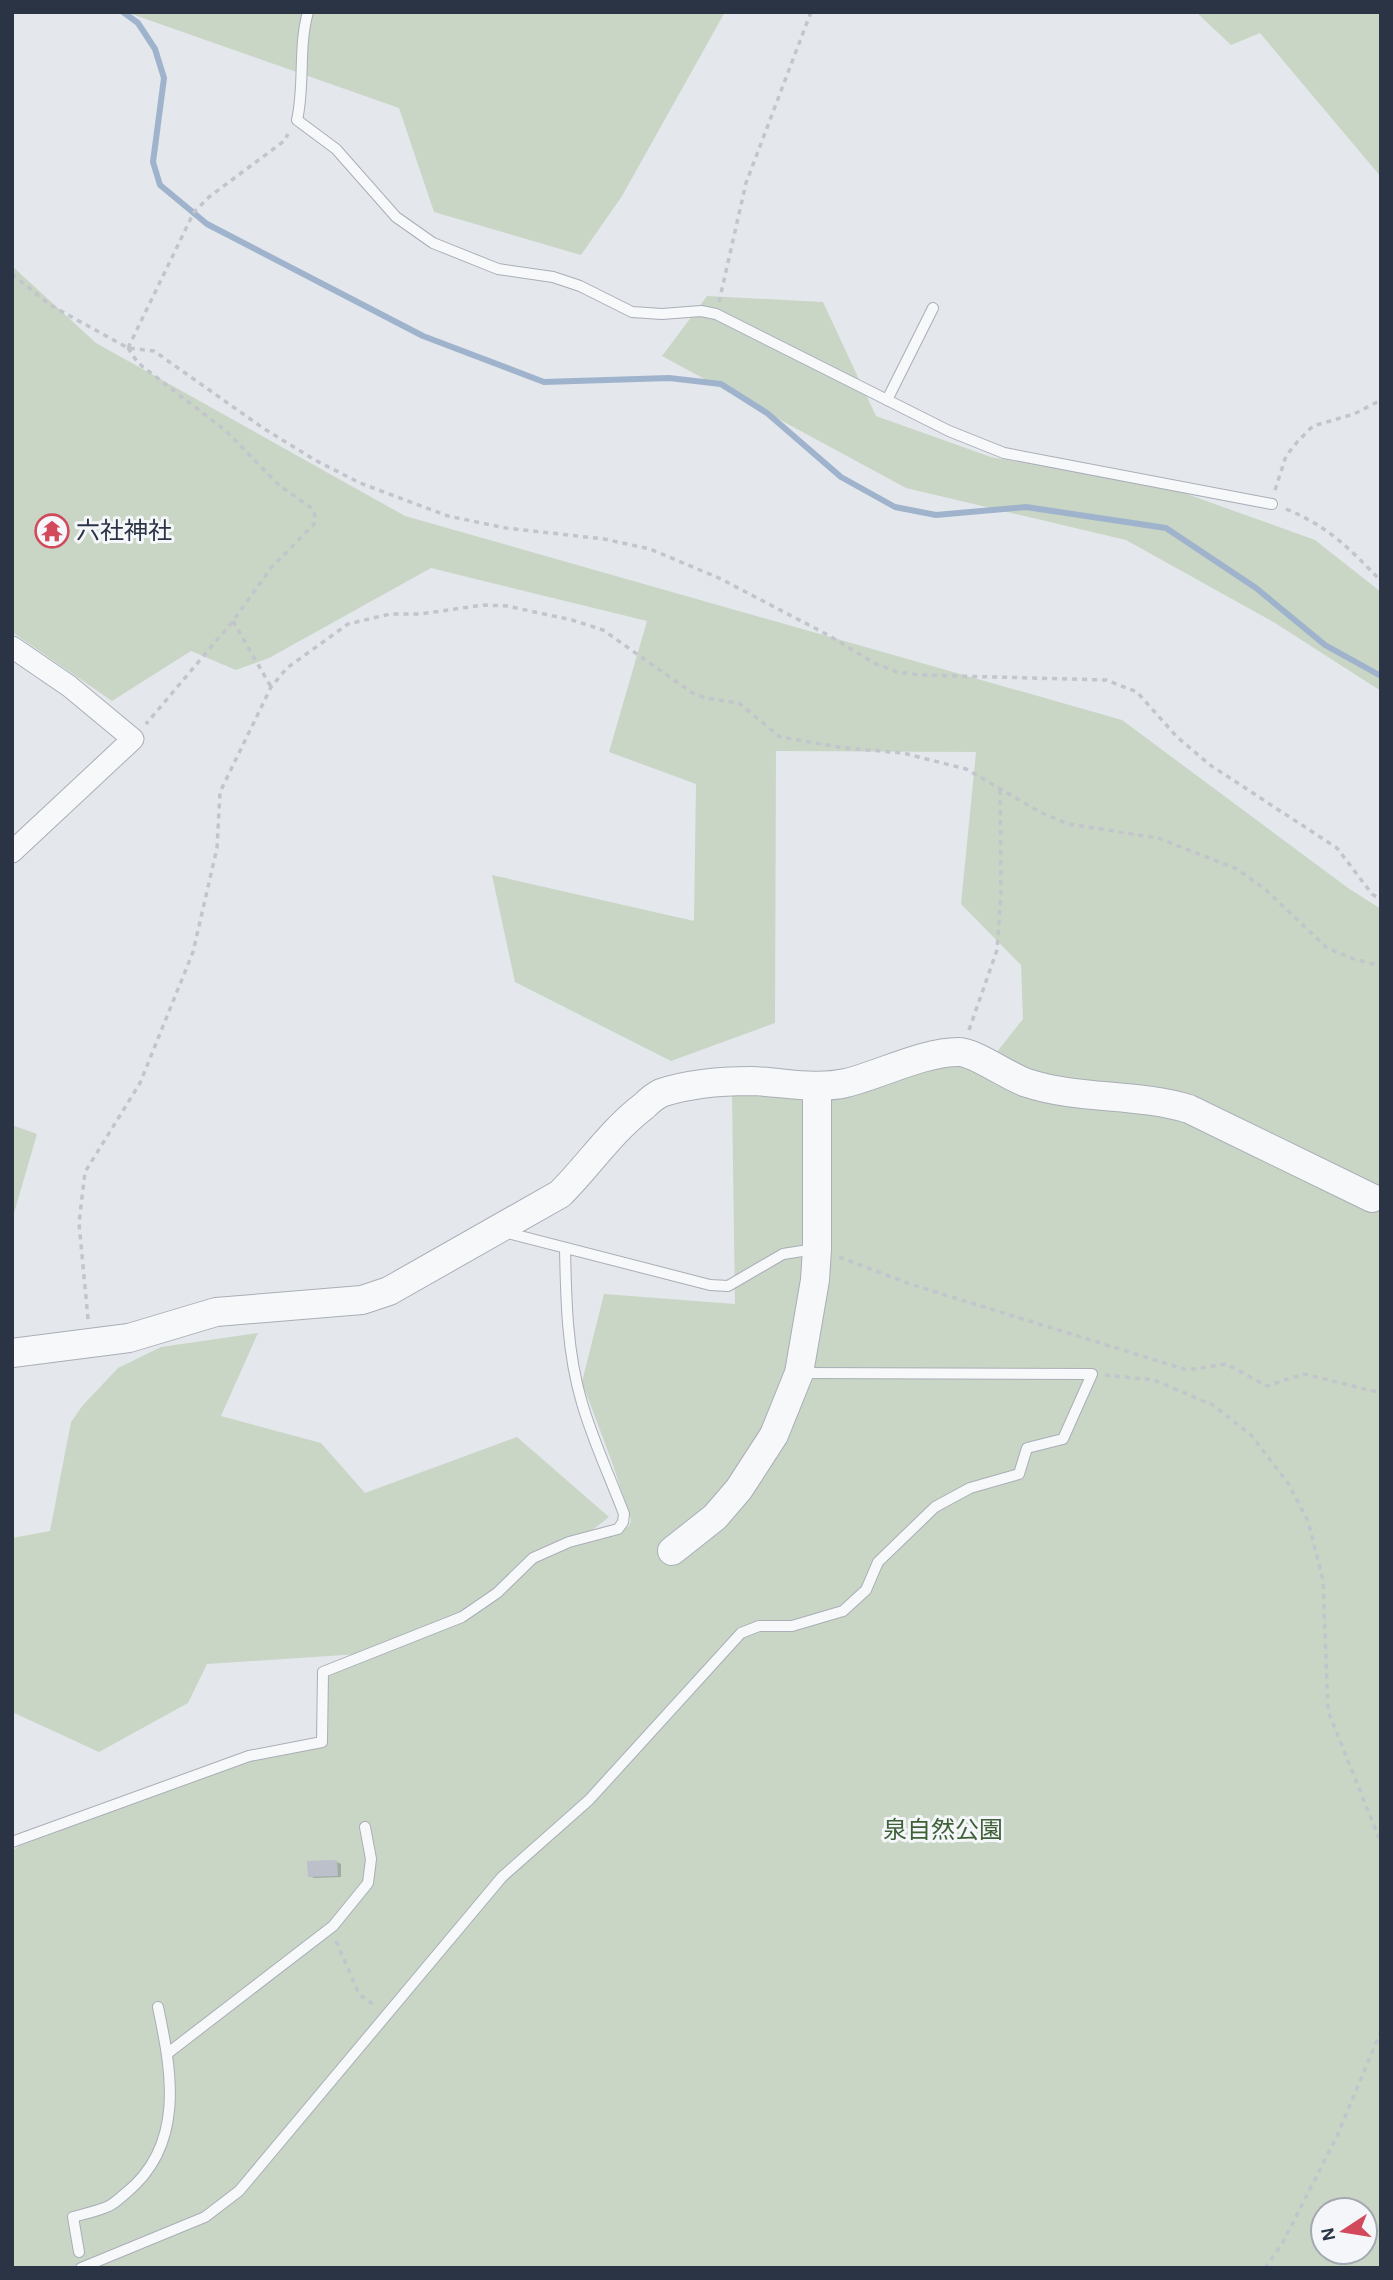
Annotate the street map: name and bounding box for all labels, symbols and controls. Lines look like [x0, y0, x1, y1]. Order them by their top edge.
temple icon: 六社神社 [33, 512, 71, 550]
place label: 六社神社 [76, 518, 172, 544]
park label: 泉自然公園 [883, 1817, 1003, 1843]
north arrow [1309, 2196, 1379, 2266]
text: N [1318, 2226, 1340, 2243]

